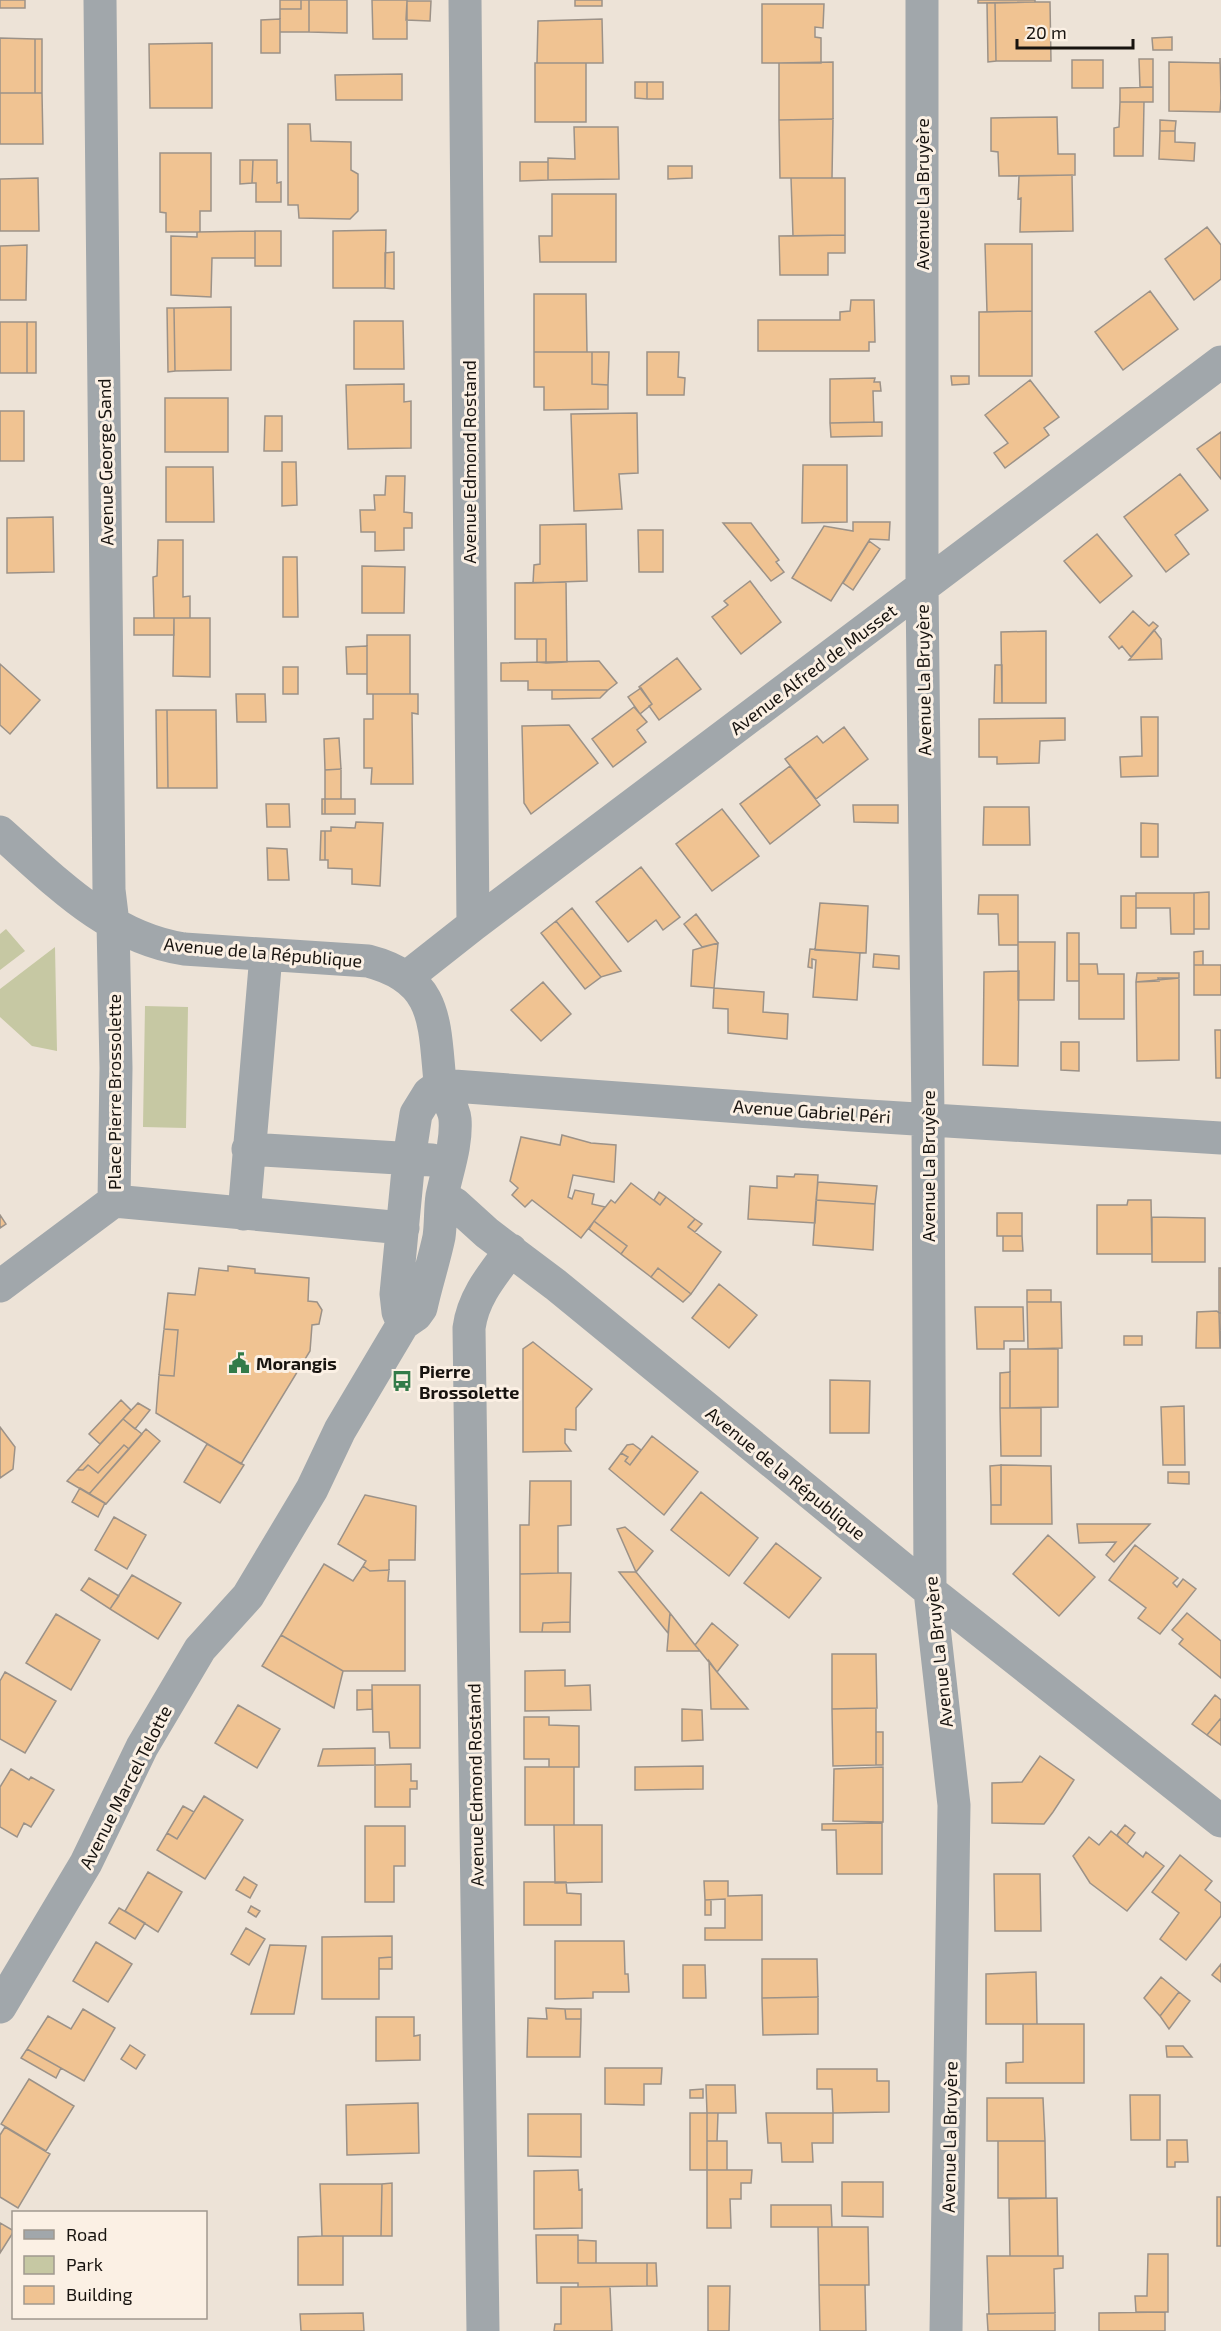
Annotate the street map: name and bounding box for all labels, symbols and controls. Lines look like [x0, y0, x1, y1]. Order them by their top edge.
scale bar [1017, 12, 1132, 50]
text: 20 m [1026, 21, 1067, 43]
street label: Avenue La Bruyère [911, 118, 933, 270]
street label: Avenue Edmond Rostand [458, 360, 480, 564]
street label: Avenue George Sand [93, 378, 117, 546]
street label: Avenue Alfred de Musset [725, 599, 901, 739]
street label: Avenue La Bruyère [911, 604, 935, 756]
street label: Avenue de la République [163, 932, 363, 972]
street label: Place Pierre Brossolette [103, 994, 125, 1190]
street label: Avenue La Bruyère [917, 1090, 939, 1242]
street label: Avenue Gabriel Péri [732, 1095, 892, 1127]
public building icon: Morangis [227, 1351, 251, 1375]
place label: Morangis [256, 1352, 337, 1374]
place label: Pierre Brossolette [419, 1360, 519, 1403]
bus stop icon: Pierre Brossolette [390, 1369, 414, 1393]
street label: Avenue de la République [702, 1402, 870, 1544]
street label: Avenue La Bruyère [919, 1575, 957, 1729]
street label: Avenue Edmond Rostand [462, 1683, 488, 1887]
street label: Avenue Marcel Telotte [74, 1701, 176, 1873]
street label: Avenue La Bruyère [937, 2061, 961, 2213]
legend [12, 2211, 207, 2319]
text: Road [66, 2223, 107, 2245]
text: Park [66, 2253, 103, 2275]
text: Building [66, 2283, 133, 2305]

